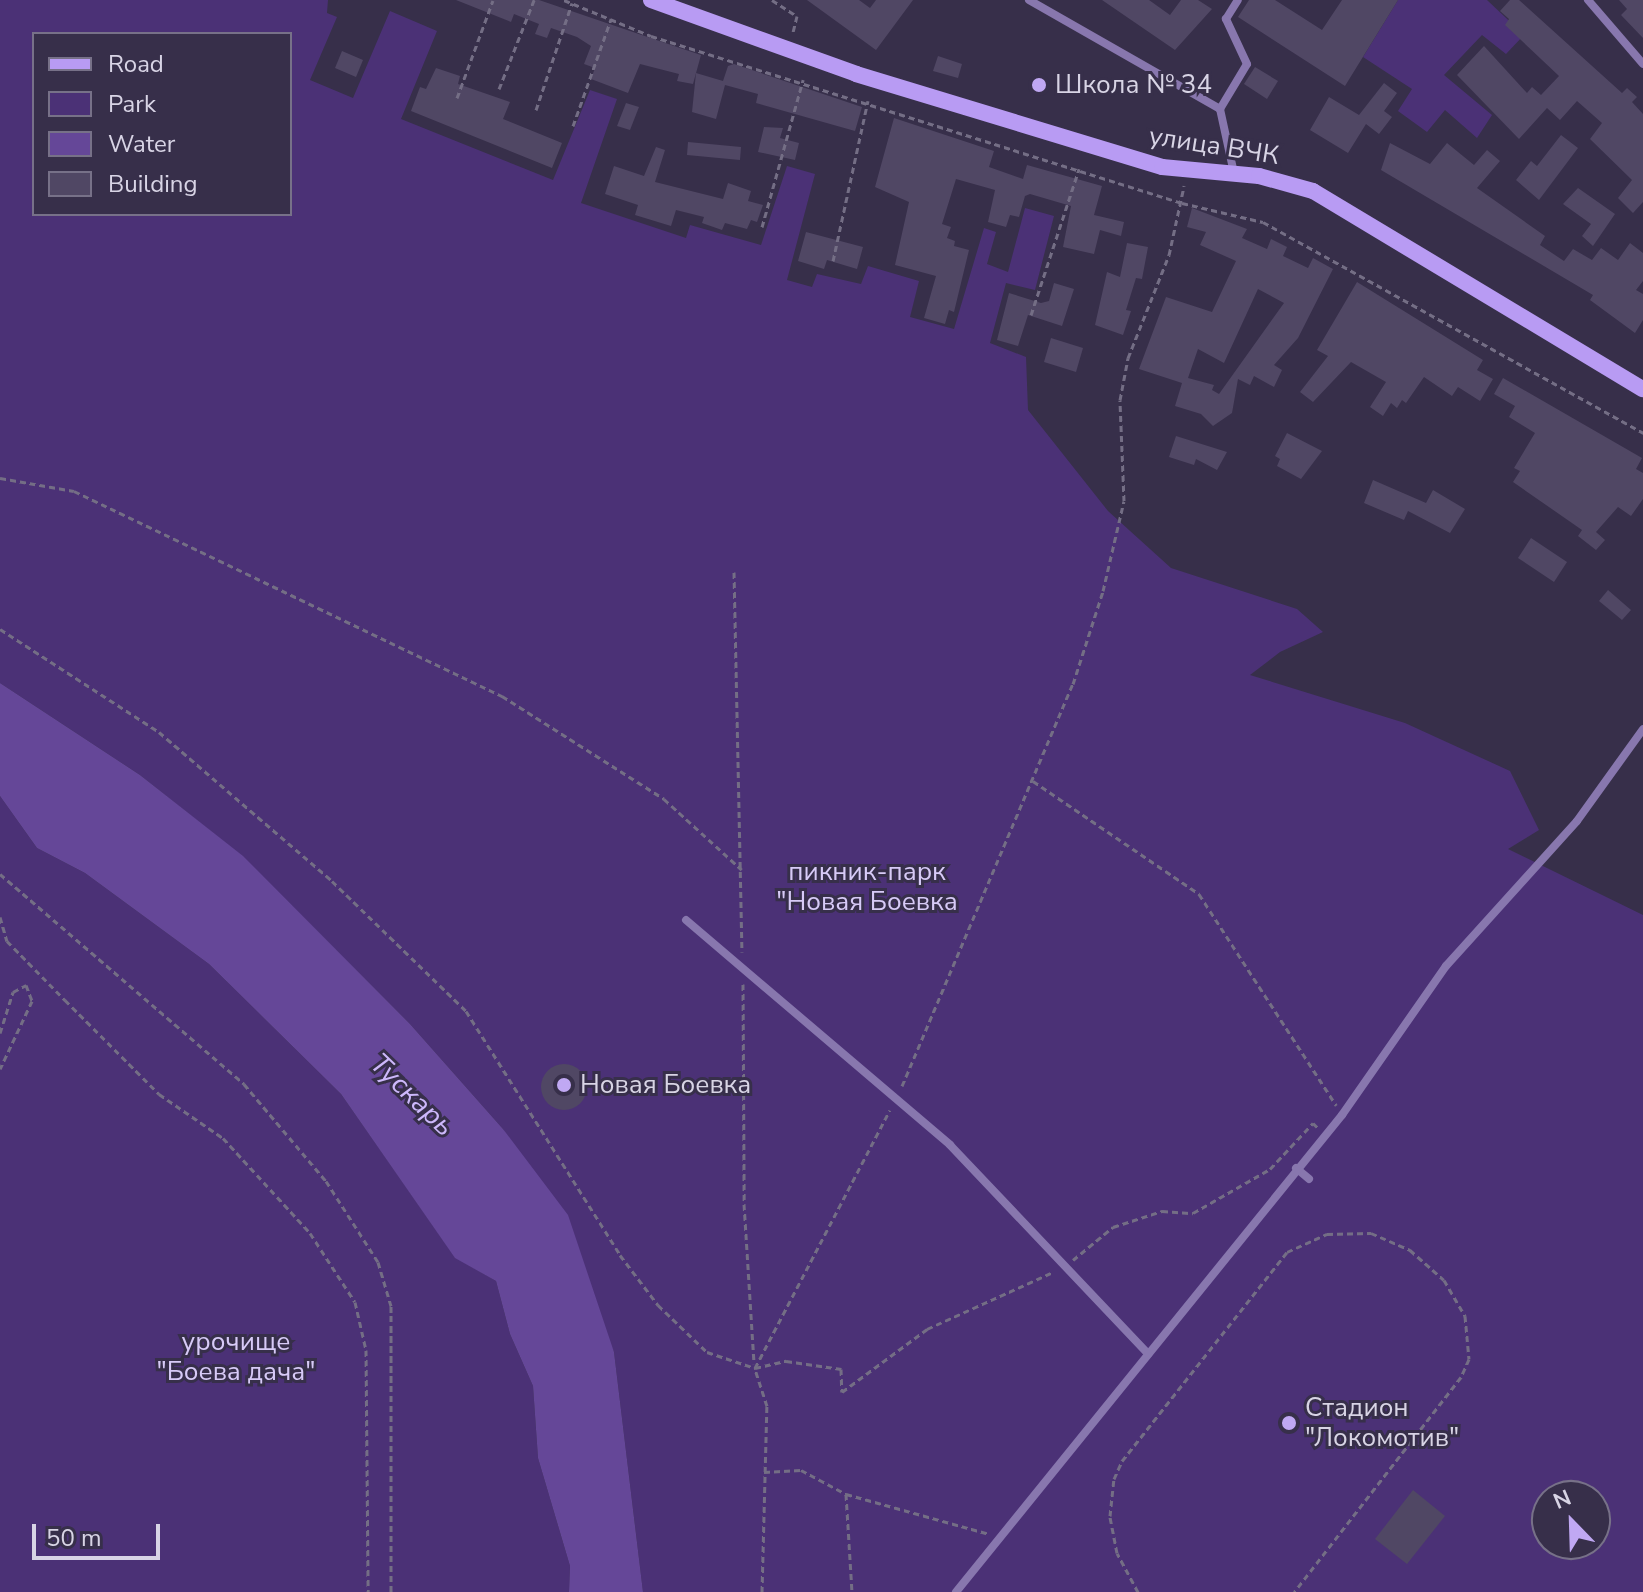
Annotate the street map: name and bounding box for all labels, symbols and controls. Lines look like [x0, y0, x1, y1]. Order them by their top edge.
legend [32, 32, 292, 216]
text: Road [108, 48, 164, 80]
place label: Школа № 34 [1055, 69, 1212, 101]
marker: Школа № 34 [1030, 76, 1048, 94]
text: Park [108, 88, 156, 120]
street label: улица ВЧК [1147, 120, 1281, 172]
text: Water [108, 128, 175, 160]
text: Building [108, 168, 198, 200]
park label: пикник-парк "Новая Боевка [776, 856, 958, 918]
water label: Тускарь [363, 1047, 461, 1143]
place label: Новая Боевка [580, 1069, 751, 1101]
marker: Новая Боевка [555, 1076, 573, 1094]
park label: урочище "Боева дача" [157, 1326, 315, 1388]
place label: Стадион "Локомотив" [1305, 1392, 1459, 1454]
marker: Стадион "Локомотив" [1280, 1414, 1298, 1432]
north arrow [1531, 1480, 1611, 1560]
text: N [1549, 1483, 1576, 1517]
scale bar [36, 1508, 164, 1558]
text: 50 m [46, 1522, 102, 1554]

